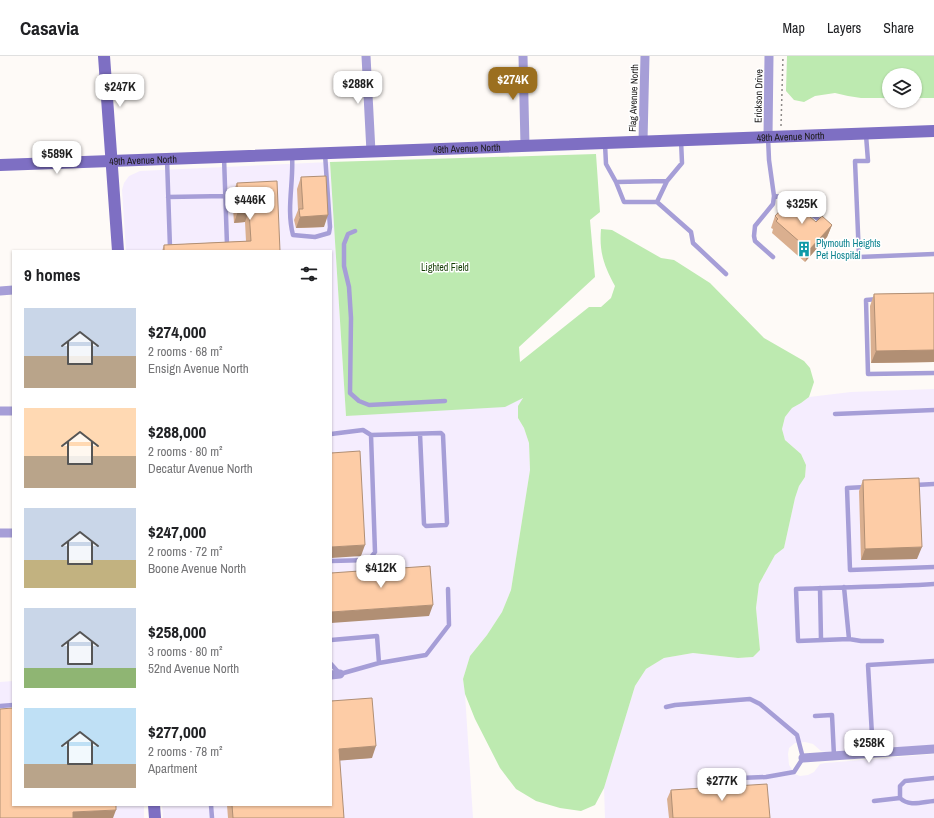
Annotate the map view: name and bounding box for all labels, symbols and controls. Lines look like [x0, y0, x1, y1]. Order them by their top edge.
text: Casavia [20, 15, 79, 41]
text: Map [783, 19, 805, 37]
text: Layers [827, 19, 861, 37]
text: Share [883, 19, 914, 37]
street label: Flag Avenue North [626, 64, 641, 132]
pin: $274K [485, 67, 541, 101]
map controls [882, 68, 922, 108]
button: layers [882, 68, 922, 108]
street label: Erickson Drive [752, 69, 765, 123]
pin: $288K [330, 71, 386, 105]
text: $274K [497, 71, 529, 88]
pin: $247K [92, 74, 148, 108]
text: $288K [342, 75, 374, 92]
text: $247K [104, 78, 136, 95]
street label: 49th Avenue North [756, 129, 825, 144]
pin: $589K [29, 141, 85, 175]
street label: 49th Avenue North [433, 141, 501, 156]
text: $589K [41, 145, 73, 162]
street label: 49th Avenue North [109, 153, 177, 168]
pin: $446K [222, 187, 278, 221]
text: $446K [234, 191, 266, 208]
pin: $325K [774, 191, 830, 225]
text: $325K [786, 195, 818, 212]
place label: Plymouth Heights Pet Hospital [816, 237, 881, 262]
building icon: Plymouth Heights Pet Hospital [795, 240, 813, 258]
park label: Lighted Field [421, 261, 469, 274]
text: 9 homes [24, 263, 81, 286]
icon: filters [298, 263, 320, 285]
text: $274,000 [148, 320, 206, 343]
icon: home [56, 324, 104, 372]
text: 2 rooms · 68 m² [148, 343, 223, 360]
text: Ensign Avenue North [148, 360, 249, 377]
text: $288,000 [148, 420, 206, 443]
icon: home [56, 424, 104, 472]
text: 2 rooms · 80 m² [148, 443, 223, 460]
text: Decatur Avenue North [148, 460, 253, 477]
text: $247,000 [148, 520, 206, 543]
icon: home [56, 524, 104, 572]
text: 2 rooms · 72 m² [148, 543, 223, 560]
pin: $412K [353, 555, 409, 589]
text: $412K [365, 559, 397, 576]
text: Boone Avenue North [148, 560, 246, 577]
text: $258,000 [148, 620, 206, 643]
icon: home [56, 624, 104, 672]
text: 3 rooms · 80 m² [148, 643, 223, 660]
text: 52nd Avenue North [148, 660, 239, 677]
text: $277,000 [148, 720, 206, 743]
icon: home [56, 724, 104, 772]
pin: $258K [841, 730, 897, 764]
text: $258K [853, 734, 885, 751]
text: 2 rooms · 78 m² [148, 743, 223, 760]
text: Apartment [148, 760, 197, 777]
pin: $277K [694, 768, 750, 802]
text: $277K [706, 772, 738, 789]

